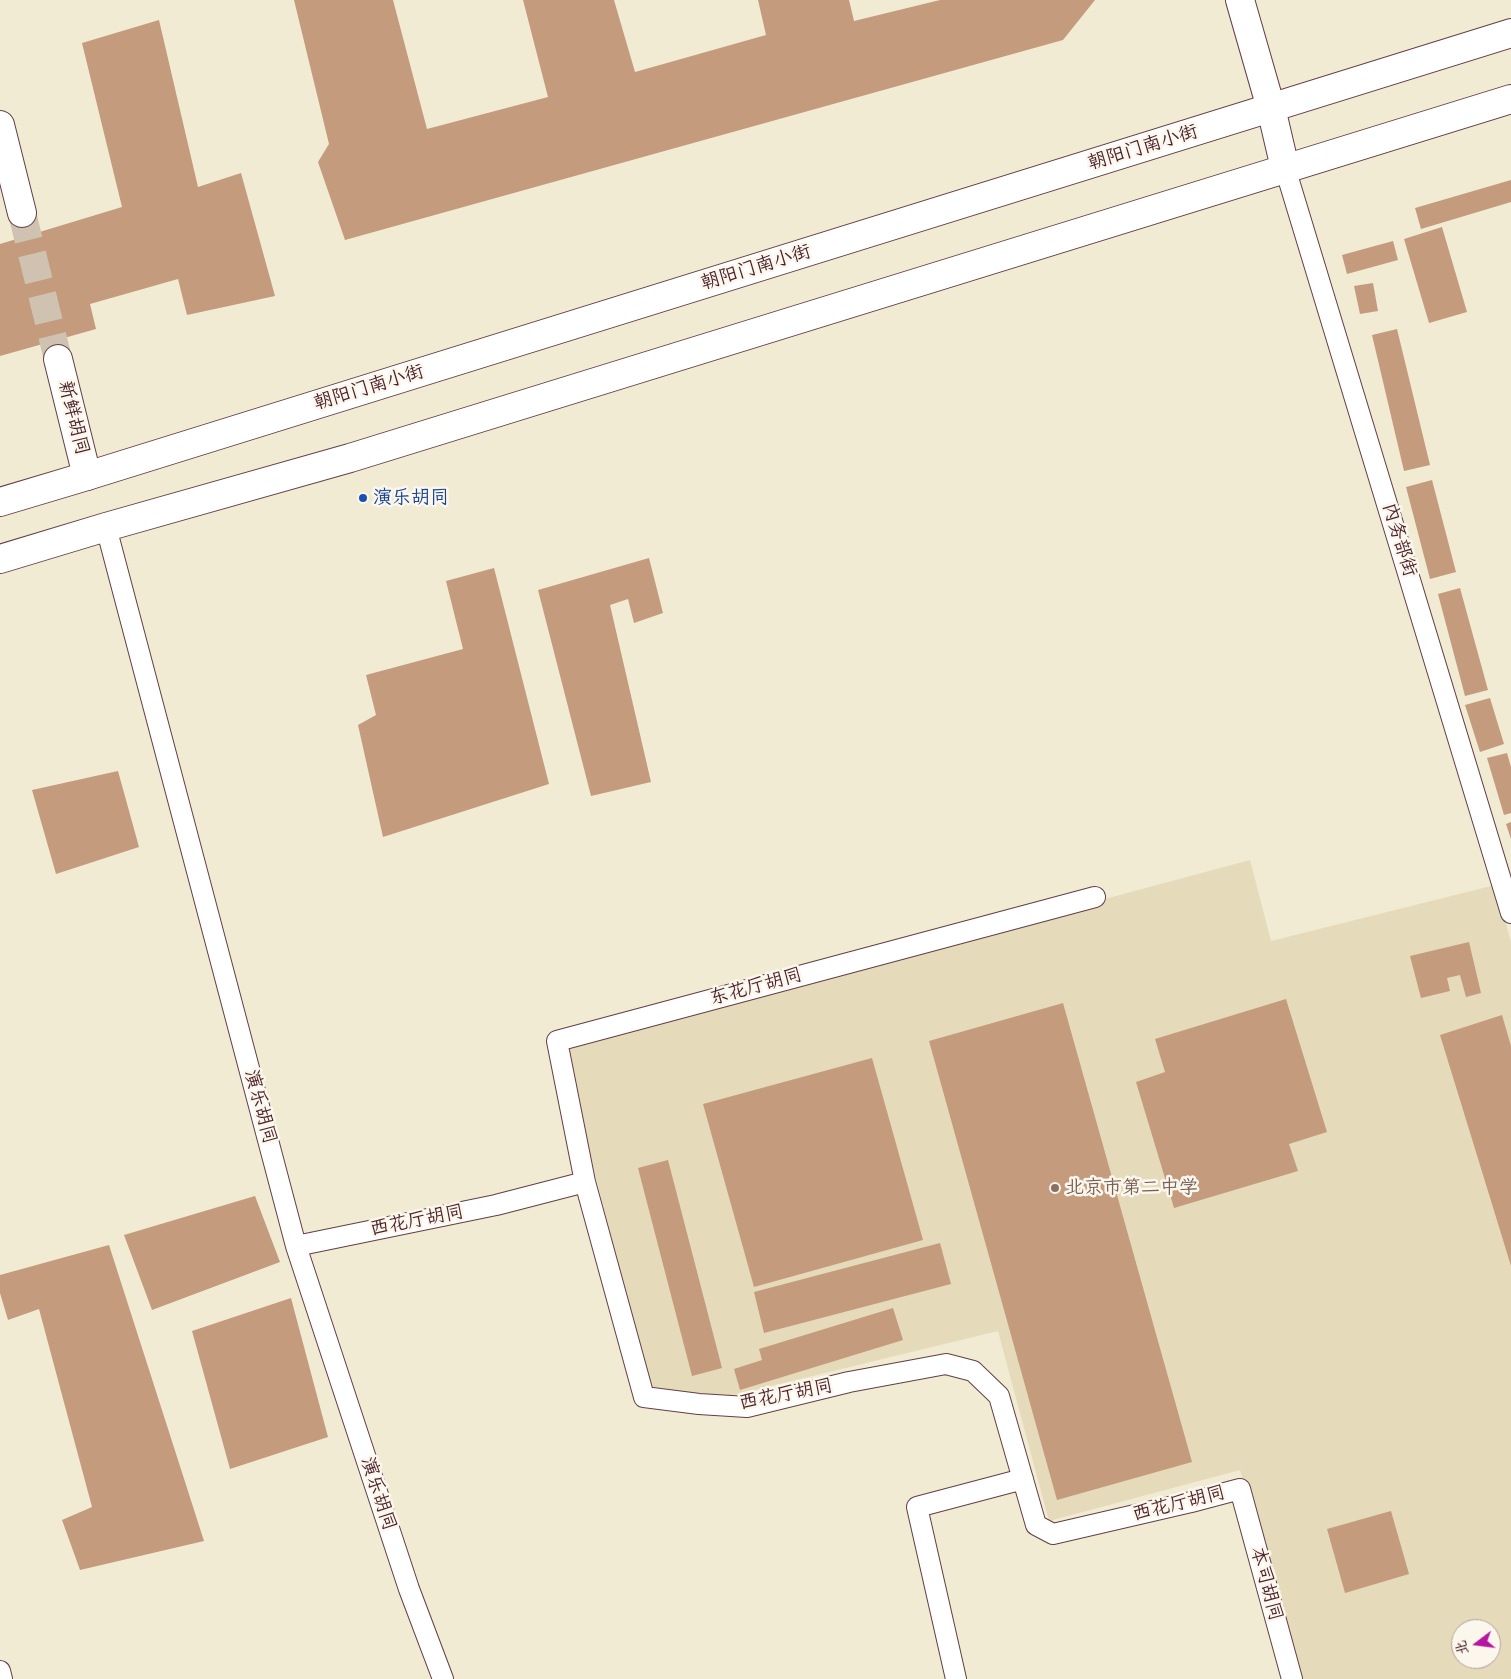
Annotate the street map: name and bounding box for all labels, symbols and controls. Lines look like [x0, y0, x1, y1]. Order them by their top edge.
street label: 朝阳门南小街 [1085, 120, 1201, 176]
street label: 朝阳门南小街 [698, 240, 814, 296]
street label: 朝阳门南小街 [311, 360, 427, 416]
street label: 新鲜胡同 [53, 378, 93, 458]
place label: 演乐胡同 [373, 487, 449, 509]
marker: 演乐胡同 [357, 492, 369, 504]
street label: 内务部街 [1377, 500, 1421, 580]
street label: 东花厅胡同 [707, 964, 805, 1010]
street label: 演乐胡同 [239, 1067, 281, 1147]
place label: 北京市第二中学 [1065, 1177, 1198, 1199]
marker: 北京市第二中学 [1049, 1182, 1061, 1194]
street label: 西花厅胡同 [368, 1201, 466, 1241]
street label: 西花厅胡同 [737, 1375, 835, 1415]
street label: 演乐胡同 [355, 1454, 401, 1534]
street label: 西花厅胡同 [1130, 1481, 1228, 1527]
street label: 本司胡同 [1245, 1544, 1287, 1624]
north arrow [1451, 1619, 1501, 1669]
text: 北 [1448, 1638, 1476, 1658]

